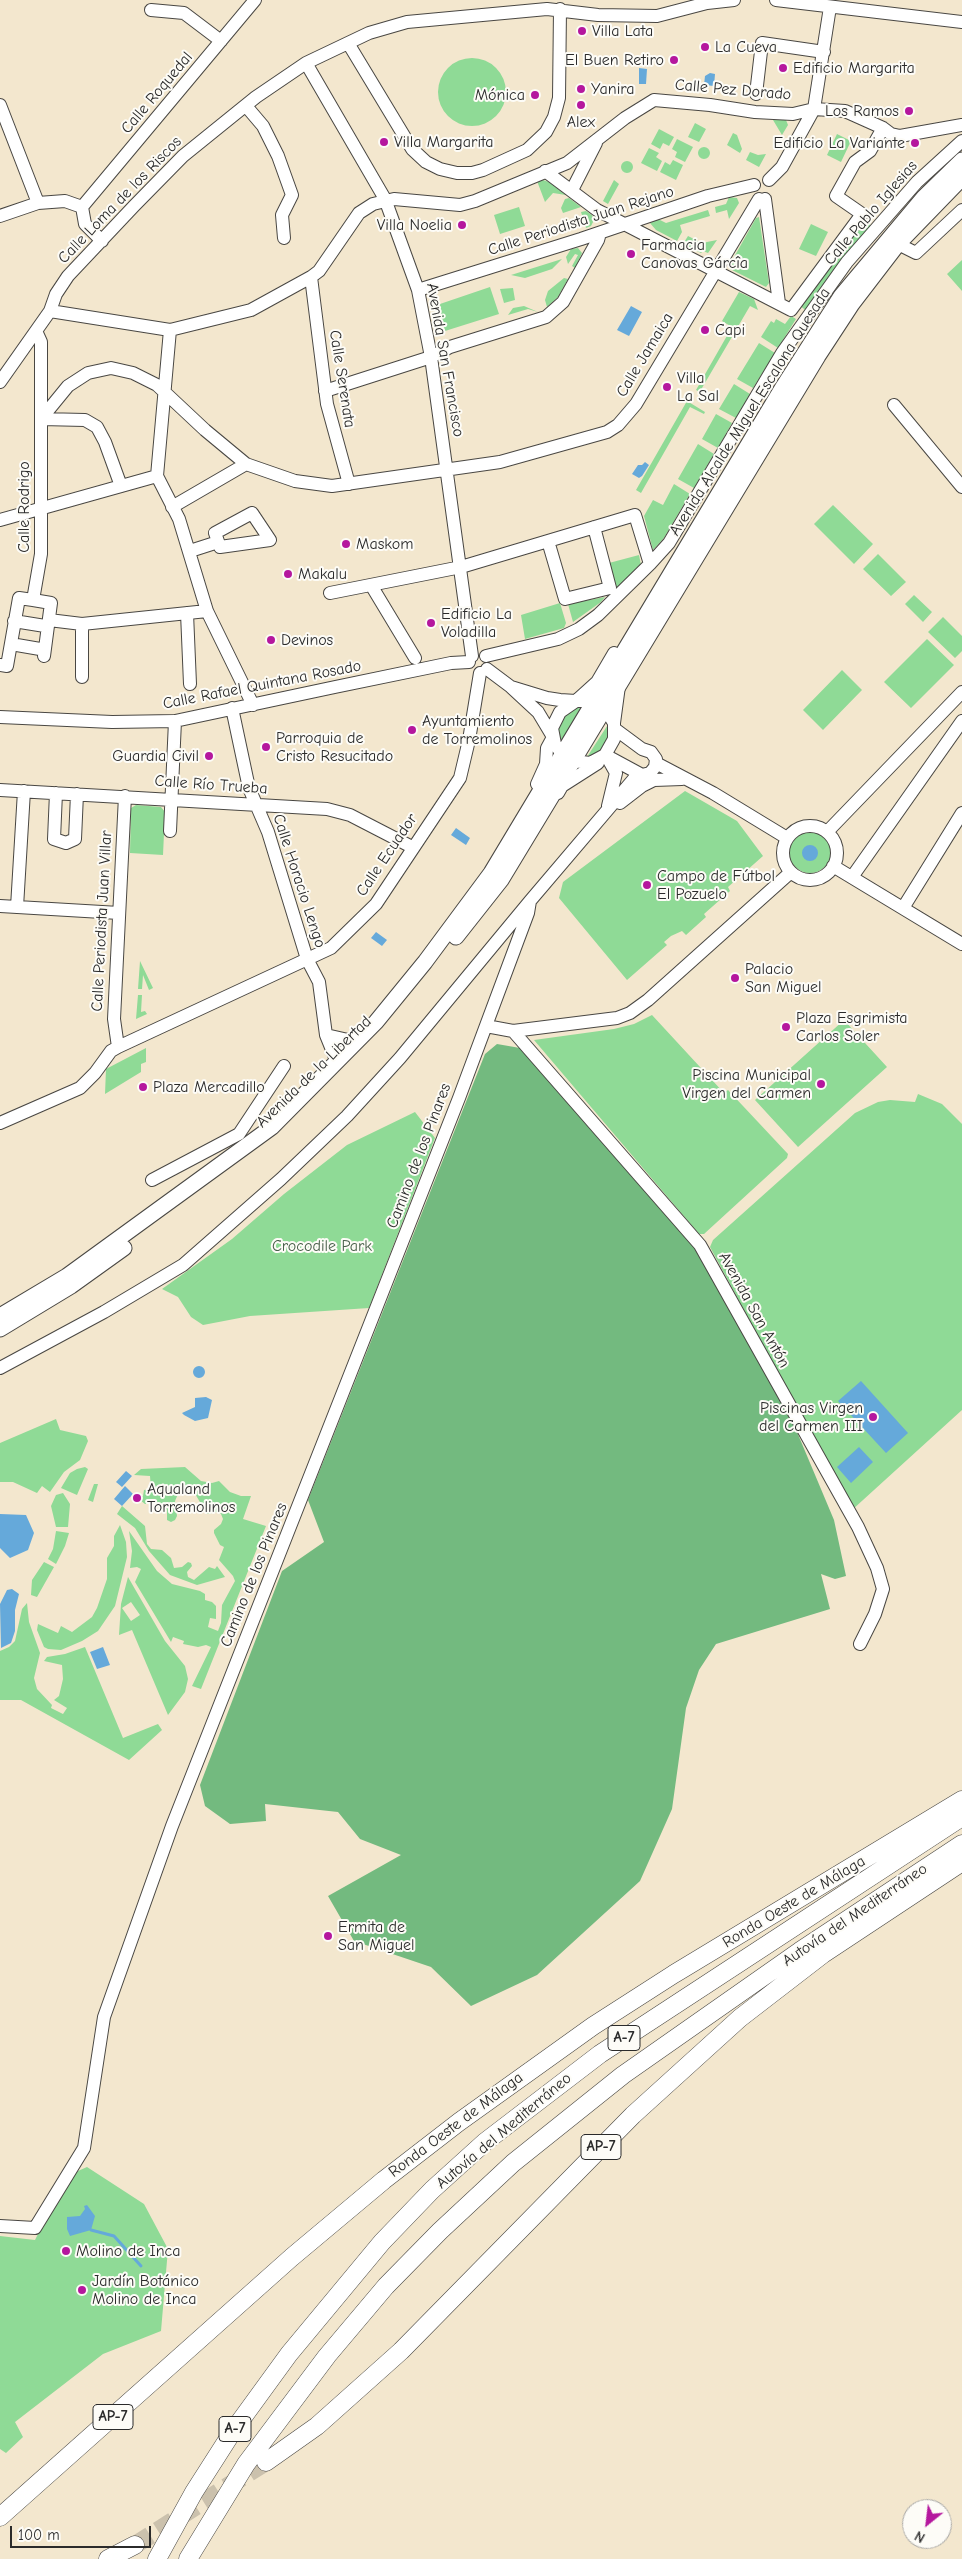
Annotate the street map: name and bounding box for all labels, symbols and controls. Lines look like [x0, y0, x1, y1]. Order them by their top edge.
place label: Villa Lata [592, 21, 653, 41]
marker: Villa Lata [576, 25, 588, 37]
place label: La Cueva [715, 37, 777, 57]
marker: La Cueva [699, 41, 711, 53]
street label: Calle Roquedal [117, 48, 197, 138]
place label: El Buen Retiro [565, 50, 664, 70]
marker: El Buen Retiro [668, 54, 680, 66]
place label: Edificio Margarita [793, 58, 915, 78]
marker: Edificio Margarita [777, 62, 789, 74]
street label: Calle Pez Dorado [674, 75, 792, 105]
place label: Yanira [591, 79, 635, 99]
marker: Yanira [575, 83, 587, 95]
place label: Mónica [475, 85, 525, 105]
marker: Mónica [529, 89, 541, 101]
marker: Alex [575, 99, 587, 111]
place label: Los Ramos [825, 101, 899, 121]
marker: Los Ramos [903, 105, 915, 117]
place label: Alex [567, 112, 595, 132]
street label: Calle Loma de los Riscos [54, 132, 186, 268]
place label: Villa Margarita [394, 132, 493, 152]
place label: Edificio La Variante [774, 133, 905, 153]
marker: Villa Margarita [378, 136, 390, 148]
marker: Edificio La Variante [909, 137, 921, 149]
street label: Calle Pablo Iglesias [820, 157, 922, 269]
street label: Calle Periodista Juan Rejano [486, 182, 676, 260]
place label: Villa Noelia [377, 215, 452, 235]
marker: Villa Noelia [456, 219, 468, 231]
place label: Farmacia Canovas Gárcîa [641, 235, 748, 273]
marker: Farmacia Canovas Gárcîa [625, 248, 637, 260]
street label: Avenida San Francisco [422, 282, 468, 438]
street label: Avenida Alcalde Miguel Escalona Quesada [665, 285, 835, 539]
street label: Calle Jamaica [612, 309, 678, 401]
place label: Capi [715, 320, 745, 340]
marker: Capi [699, 324, 711, 336]
street label: Calle Serenata [325, 329, 359, 429]
place label: Villa La Sal [677, 368, 719, 406]
marker: Villa La Sal [661, 381, 673, 393]
street label: Calle Rodrigo [14, 461, 34, 553]
place label: Maskom [356, 534, 413, 554]
marker: Maskom [340, 538, 352, 550]
place label: Makalu [298, 564, 347, 584]
marker: Makalu [282, 568, 294, 580]
place label: Edificio La Voladilla [441, 604, 512, 642]
marker: Edificio La Voladilla [425, 617, 437, 629]
place label: Devinos [281, 630, 333, 650]
marker: Devinos [265, 634, 277, 646]
street label: Calle Rafael Quintana Rosado [161, 656, 363, 714]
place label: Ayuntamiento de Torremolinos [422, 711, 532, 749]
marker: Ayuntamiento de Torremolinos [406, 724, 418, 736]
place label: Parroquia de Cristo Resucitado [276, 728, 393, 766]
marker: Parroquia de Cristo Resucitado [260, 741, 272, 753]
place label: Guardia Civil [112, 746, 199, 766]
marker: Guardia Civil [203, 750, 215, 762]
street label: Calle Río Trueba [154, 771, 268, 799]
street label: Calle Ecuador [352, 810, 422, 900]
street label: Calle Horacio Lengo [268, 812, 330, 950]
street label: Calle Periodista Juan Villar [88, 830, 116, 1012]
place label: Campo de Fútbol El Pozuelo [657, 866, 775, 904]
marker: Campo de Fútbol El Pozuelo [641, 879, 653, 891]
place label: Palacio San Miguel [745, 959, 821, 997]
marker: Palacio San Miguel [729, 972, 741, 984]
place label: Plaza Esgrimista Carlos Soler [796, 1008, 908, 1046]
street label: Avenida de la Libertad [252, 1012, 376, 1132]
marker: Plaza Esgrimista Carlos Soler [780, 1021, 792, 1033]
place label: Piscina Municipal Virgen del Carmen [682, 1065, 811, 1103]
place label: Plaza Mercadillo [153, 1077, 265, 1097]
marker: Piscina Municipal Virgen del Carmen [815, 1078, 827, 1090]
marker: Plaza Mercadillo [137, 1081, 149, 1093]
street label: Camino de los Pinares [382, 1081, 456, 1231]
park label: Crocodile Park [272, 1236, 372, 1256]
street label: Avenida San Antón [714, 1249, 794, 1371]
place label: Piscinas Virgen del Carmen III [759, 1398, 863, 1436]
marker: Piscinas Virgen del Carmen III [867, 1411, 879, 1423]
place label: Aqualand Torremolinos [147, 1479, 235, 1517]
marker: Aqualand Torremolinos [131, 1492, 143, 1504]
street label: Camino de los Pinares [216, 1500, 292, 1650]
street label: Ronda Oeste de Málaga [719, 1852, 869, 1952]
street label: Autovía del Mediterráneo [779, 1859, 931, 1971]
place label: Ermita de San Miguel [338, 1917, 414, 1955]
marker: Ermita de San Miguel [322, 1930, 334, 1942]
road number: A-7 [608, 2026, 640, 2050]
street label: Ronda Oeste de Málaga [385, 2068, 527, 2182]
street label: Autovía del Mediterráneo [432, 2069, 576, 2193]
road number: AP-7 [581, 2134, 621, 2160]
place label: Molino de Inca [76, 2241, 181, 2261]
marker: Molino de Inca [60, 2245, 72, 2257]
place label: Jardín Botánico Molino de Inca [92, 2271, 199, 2309]
marker: Jardín Botánico Molino de Inca [76, 2284, 88, 2296]
road number: AP-7 [93, 2404, 133, 2430]
road number: A-7 [219, 2416, 251, 2442]
north arrow [902, 2499, 952, 2549]
scale bar [12, 2516, 154, 2548]
text: 100 m [18, 2526, 60, 2544]
text: N [912, 2527, 928, 2546]

